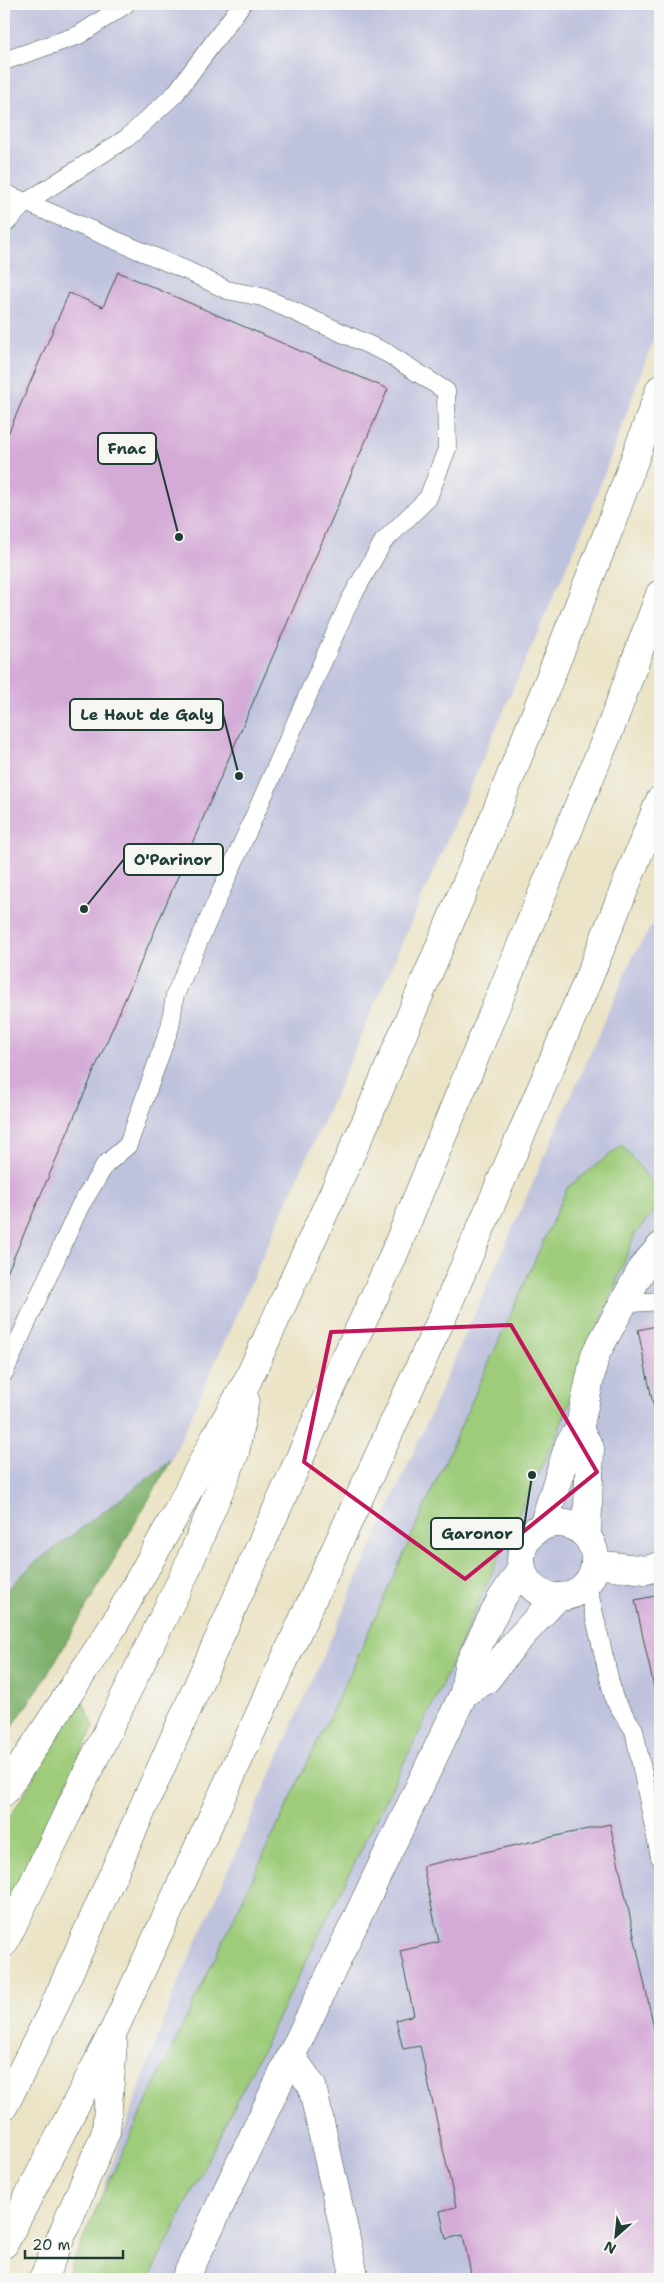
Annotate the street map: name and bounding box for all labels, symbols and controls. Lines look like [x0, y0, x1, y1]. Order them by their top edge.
callout: Fnac [98, 433, 156, 464]
text: Fnac [108, 438, 146, 459]
callout: Le Haut de Galy [70, 699, 223, 730]
text: Le Haut de Galy [80, 704, 214, 725]
callout: O'Parinor [124, 844, 223, 875]
text: O'Parinor [134, 849, 213, 870]
callout: Garonor [431, 1518, 523, 1549]
text: Garonor [441, 1523, 513, 1544]
north arrow [592, 2210, 642, 2260]
scale bar [25, 2228, 122, 2260]
text: 20 m [32, 2235, 71, 2255]
text: N [601, 2237, 619, 2258]

